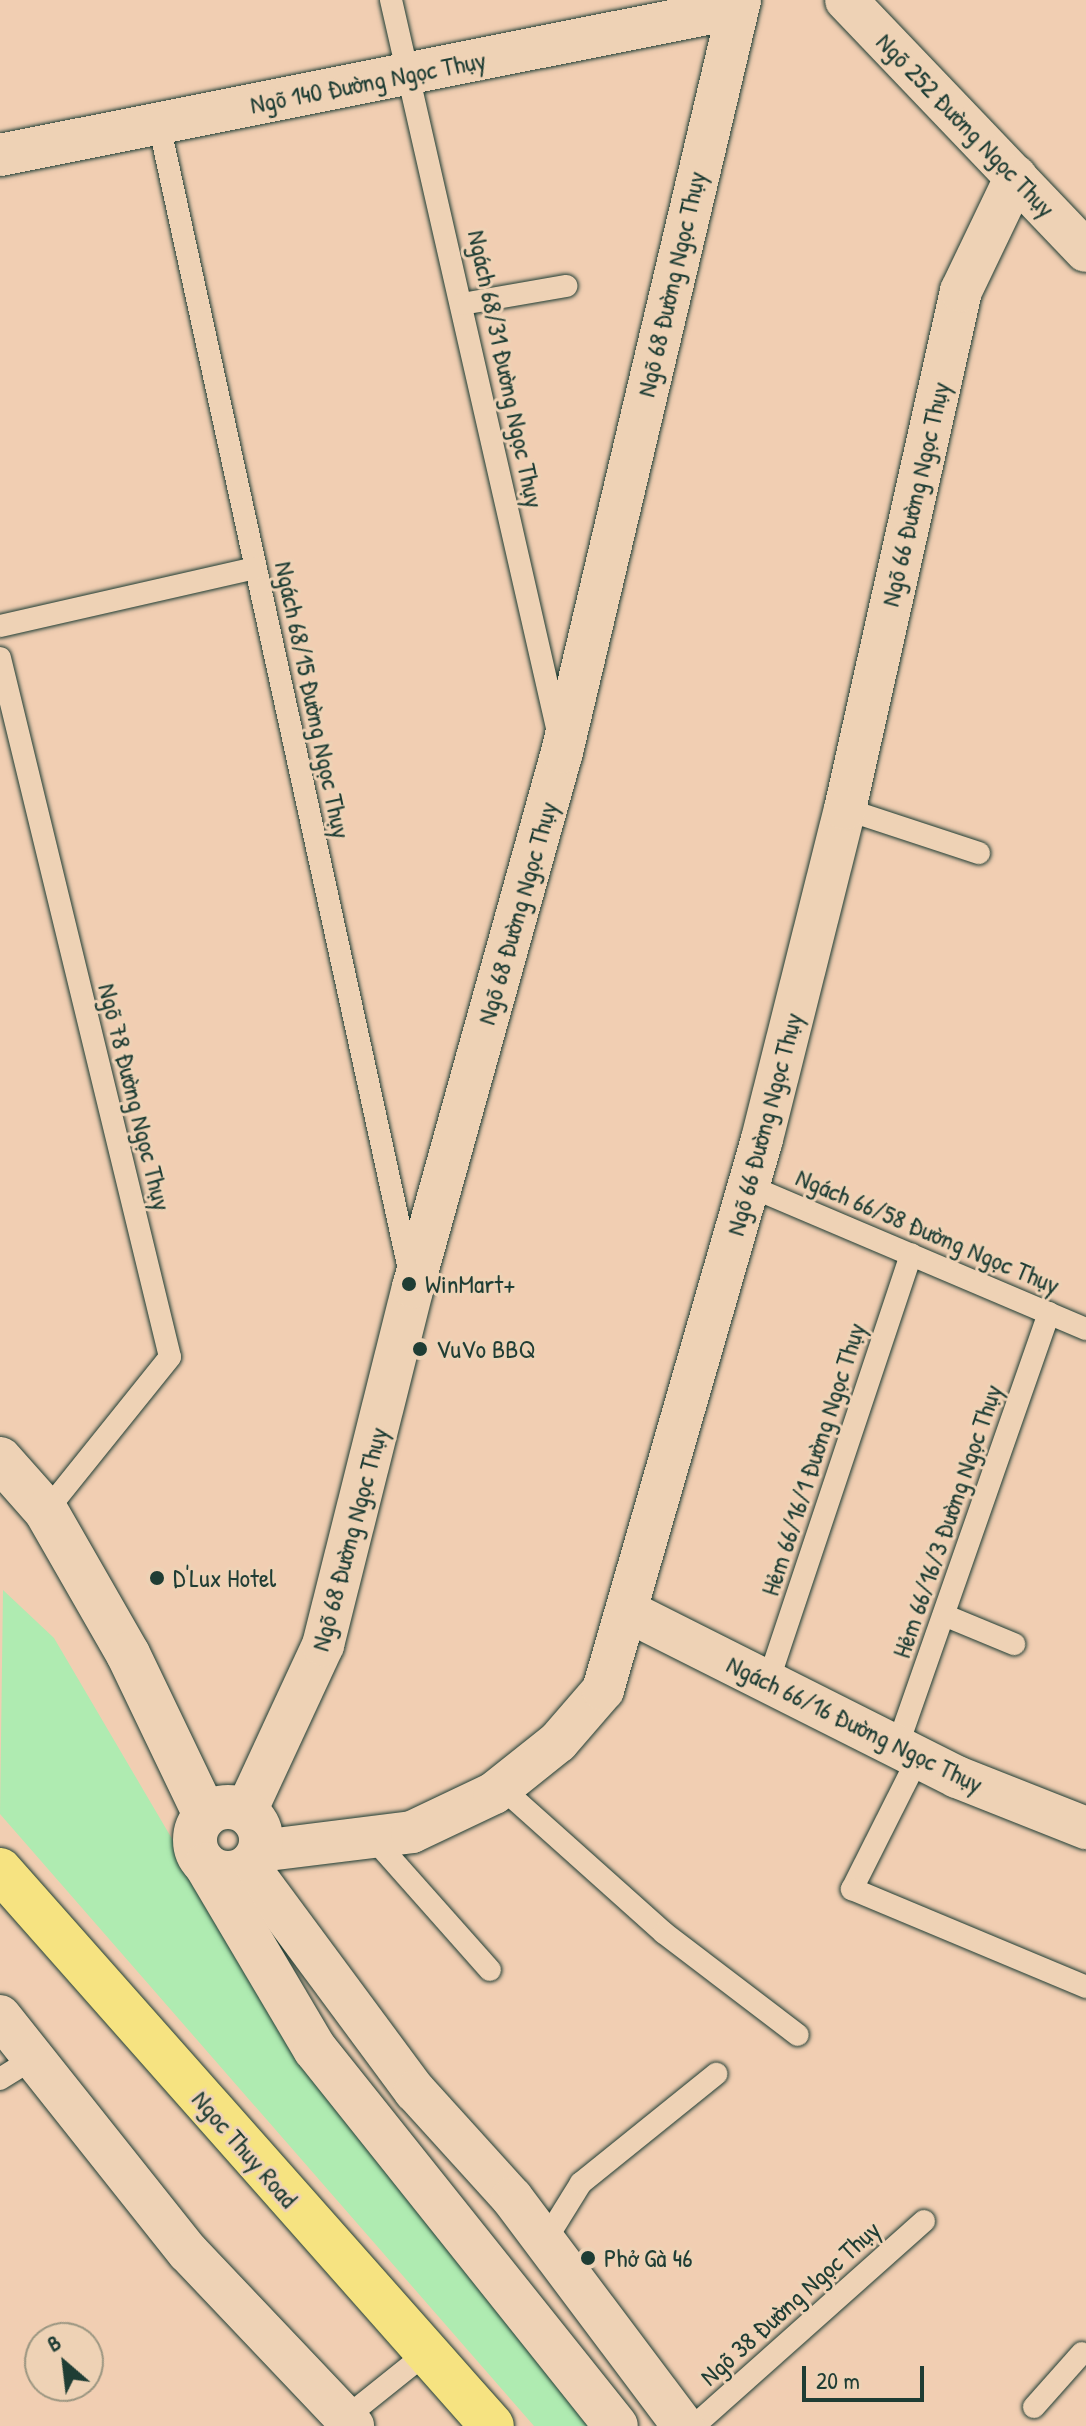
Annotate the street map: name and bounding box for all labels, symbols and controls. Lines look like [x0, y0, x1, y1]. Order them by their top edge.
street label: Ngõ 252 Đường Ngọc Thụy [870, 26, 1062, 224]
street label: Ngõ 140 Đường Ngọc Thụy [247, 44, 489, 120]
street label: Ngõ 68 Đường Ngọc Thụy [630, 168, 712, 400]
street label: Ngách 68/31 Đường Ngọc Thụy [461, 227, 551, 511]
street label: Ngõ 66 Đường Ngọc Thụy [874, 379, 956, 609]
street label: Ngách 68/15 Đường Ngọc Thụy [268, 559, 358, 841]
street label: Ngõ 68 Đường Ngọc Thụy [470, 798, 564, 1028]
street label: Ngõ 78 Đường Ngọc Thụy [92, 980, 178, 1214]
street label: Ngõ 66 Đường Ngọc Thụy [719, 1009, 809, 1239]
street label: Ngách 66/58 Đường Ngọc Thụy [791, 1161, 1065, 1301]
place label: WinMart+ [425, 1268, 516, 1300]
marker: WinMart+ [400, 1275, 418, 1293]
street label: Hẻm 66/16/1 Đường Ngọc Thụy [754, 1319, 872, 1599]
place label: VuVo BBQ [436, 1333, 535, 1365]
marker: VuVo BBQ [411, 1340, 429, 1358]
street label: Hẻm 66/16/3 Đường Ngọc Thụy [885, 1380, 1009, 1662]
street label: Ngõ 68 Đường Ngọc Thụy [304, 1424, 394, 1654]
place label: D'Lux Hotel [173, 1562, 276, 1594]
marker: D'Lux Hotel [148, 1569, 166, 1587]
street label: Ngách 66/16 Đường Ngọc Thụy [722, 1648, 988, 1800]
street label: Ngoc Thuy Road [186, 2084, 304, 2214]
street label: Ngõ 38 Đường Ngọc Thụy [693, 2214, 887, 2392]
place label: Phở Gà 46 [604, 2242, 693, 2274]
marker: Phở Gà 46 [579, 2249, 597, 2267]
north arrow [24, 2322, 104, 2402]
text: B [42, 2327, 66, 2358]
scale bar [806, 2350, 928, 2400]
text: 20 m [816, 2364, 860, 2396]

